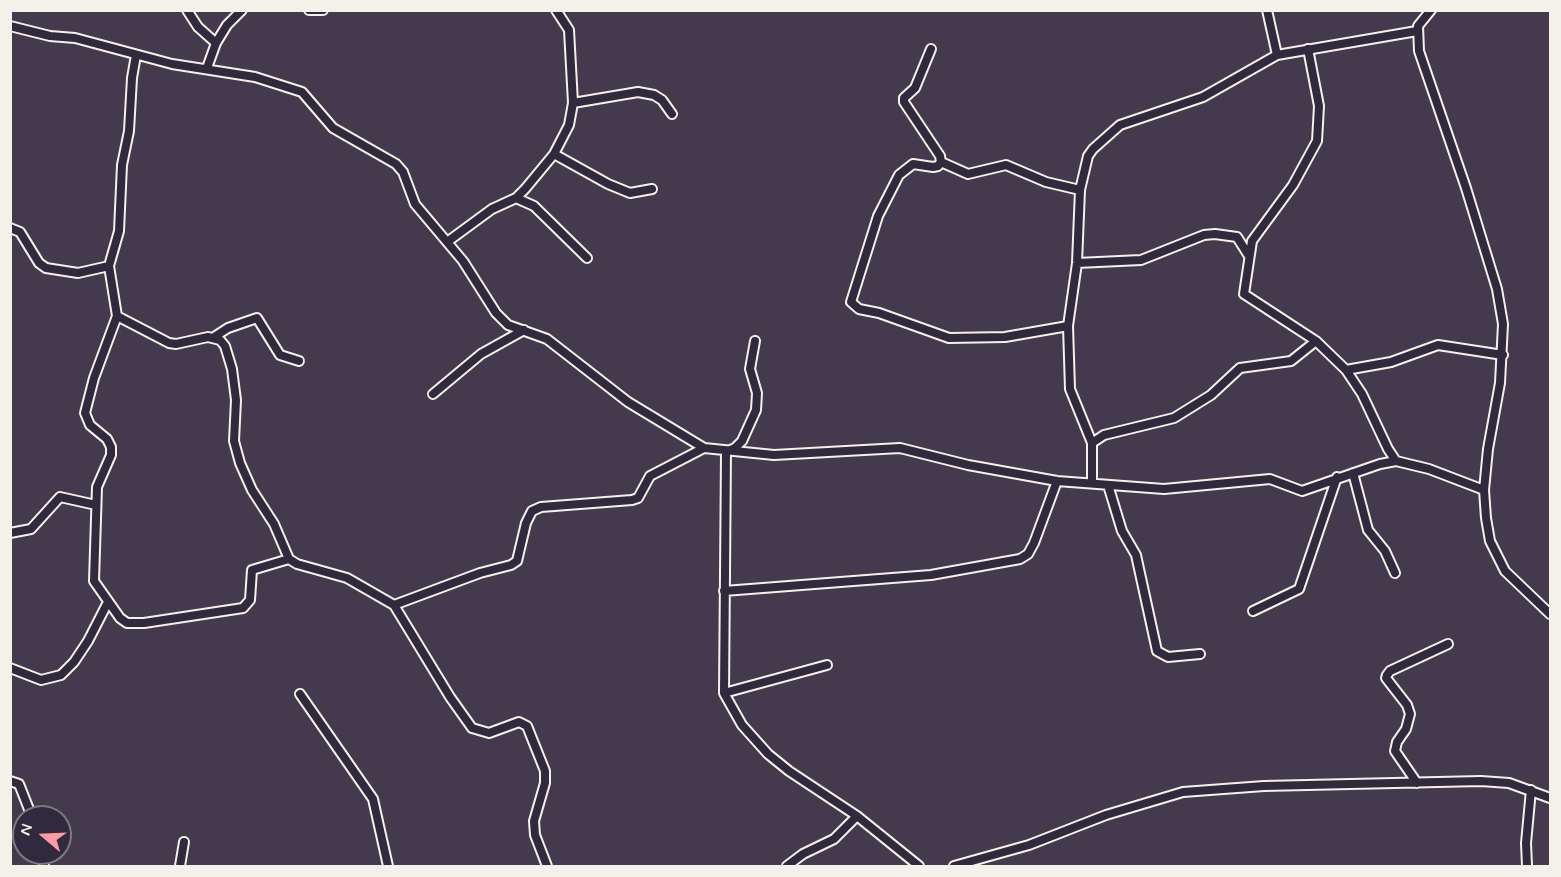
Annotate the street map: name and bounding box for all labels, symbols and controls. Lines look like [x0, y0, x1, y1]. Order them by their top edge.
north arrow [12, 805, 72, 865]
text: N [15, 821, 38, 838]

